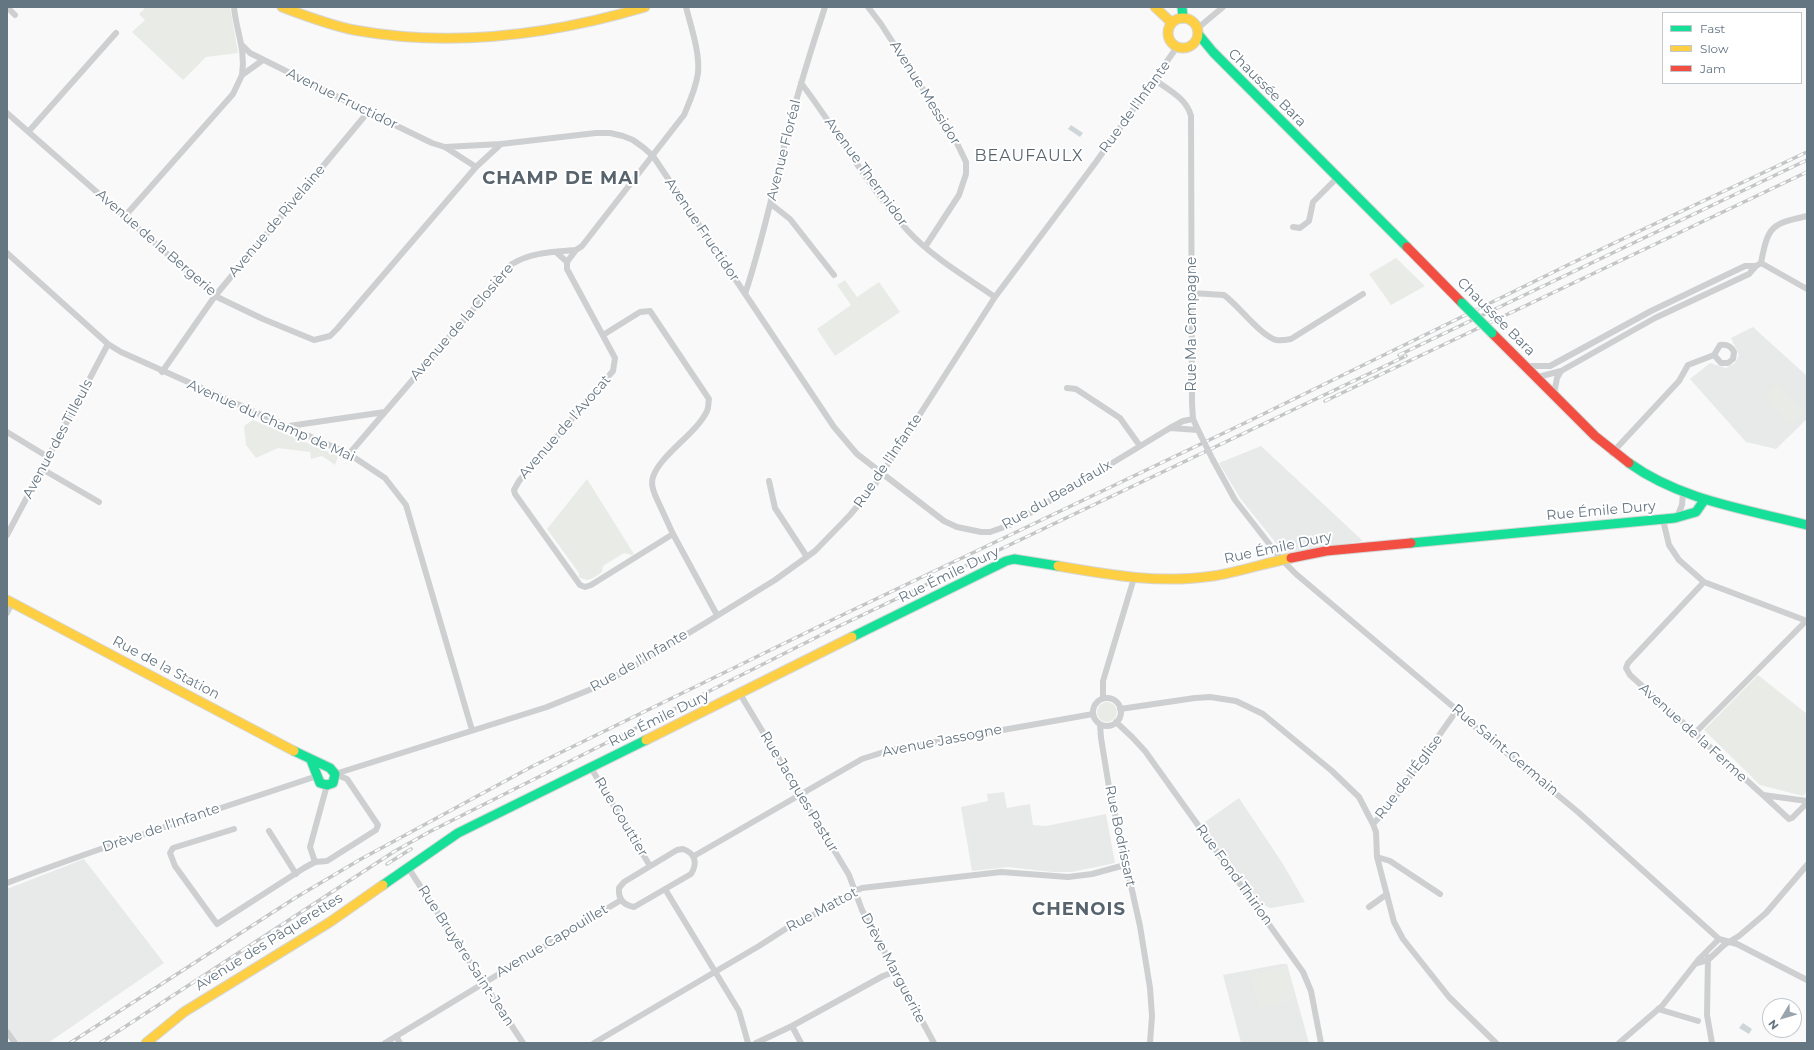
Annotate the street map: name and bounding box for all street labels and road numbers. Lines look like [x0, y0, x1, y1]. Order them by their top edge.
street label: Avenue Messidor [886, 38, 964, 148]
street label: Chaussée Bara [1224, 45, 1310, 131]
street label: Rue de l'Infante [1096, 58, 1174, 156]
street label: Avenue Fructidor [284, 65, 400, 133]
street label: Avenue Floréal [763, 98, 805, 202]
street label: Avenue Thermidor [821, 114, 911, 230]
street label: Avenue de Rivelaine [225, 161, 329, 281]
street label: Avenue Fructidor [661, 175, 743, 285]
street label: Avenue de la Bergerie [92, 186, 220, 300]
street label: Rue Ma Campagne [1184, 256, 1200, 392]
street label: Avenue de la Closière [407, 260, 517, 384]
street label: Chaussée Bara [1453, 274, 1539, 360]
street label: Avenue de l'Avocat [515, 372, 615, 482]
street label: Avenue des Tilleuls [19, 376, 97, 502]
street label: Avenue du Champ de Mai [185, 376, 357, 466]
street label: Rue de l'Infante [850, 411, 926, 511]
street label: Rue du Beaufaulx [999, 457, 1115, 533]
street label: Rue Émile Dury [1546, 498, 1656, 524]
street label: Rue Émile Dury [1223, 528, 1333, 568]
street label: Rue Émile Dury [896, 543, 1002, 607]
street label: Rue de l'Infante [587, 626, 691, 696]
street label: Rue de la Station [110, 633, 222, 703]
street label: Avenue de la Ferme [1635, 680, 1751, 786]
street label: Rue Émile Dury [606, 687, 712, 751]
street label: Rue Saint-Germain [1448, 701, 1562, 799]
street label: Avenue Jassogne [881, 721, 1003, 761]
street label: Rue Jacques Pastur [756, 728, 842, 856]
street label: Rue de l'Église [1372, 731, 1446, 823]
street label: Rue Gouttier [591, 774, 651, 860]
street label: Rue Bodrissart [1101, 784, 1139, 888]
street label: Drève de l'Infante [100, 800, 222, 856]
street label: Rue Fond Thirion [1192, 821, 1276, 929]
street label: Rue Bruyère Saint-Jean [414, 883, 518, 1029]
street label: Rue Mattot [783, 884, 861, 936]
street label: Avenue des Pâquerettes [192, 890, 346, 994]
street label: Avenue Capouillet [493, 901, 611, 981]
street label: Drève Marguerite [857, 910, 929, 1026]

